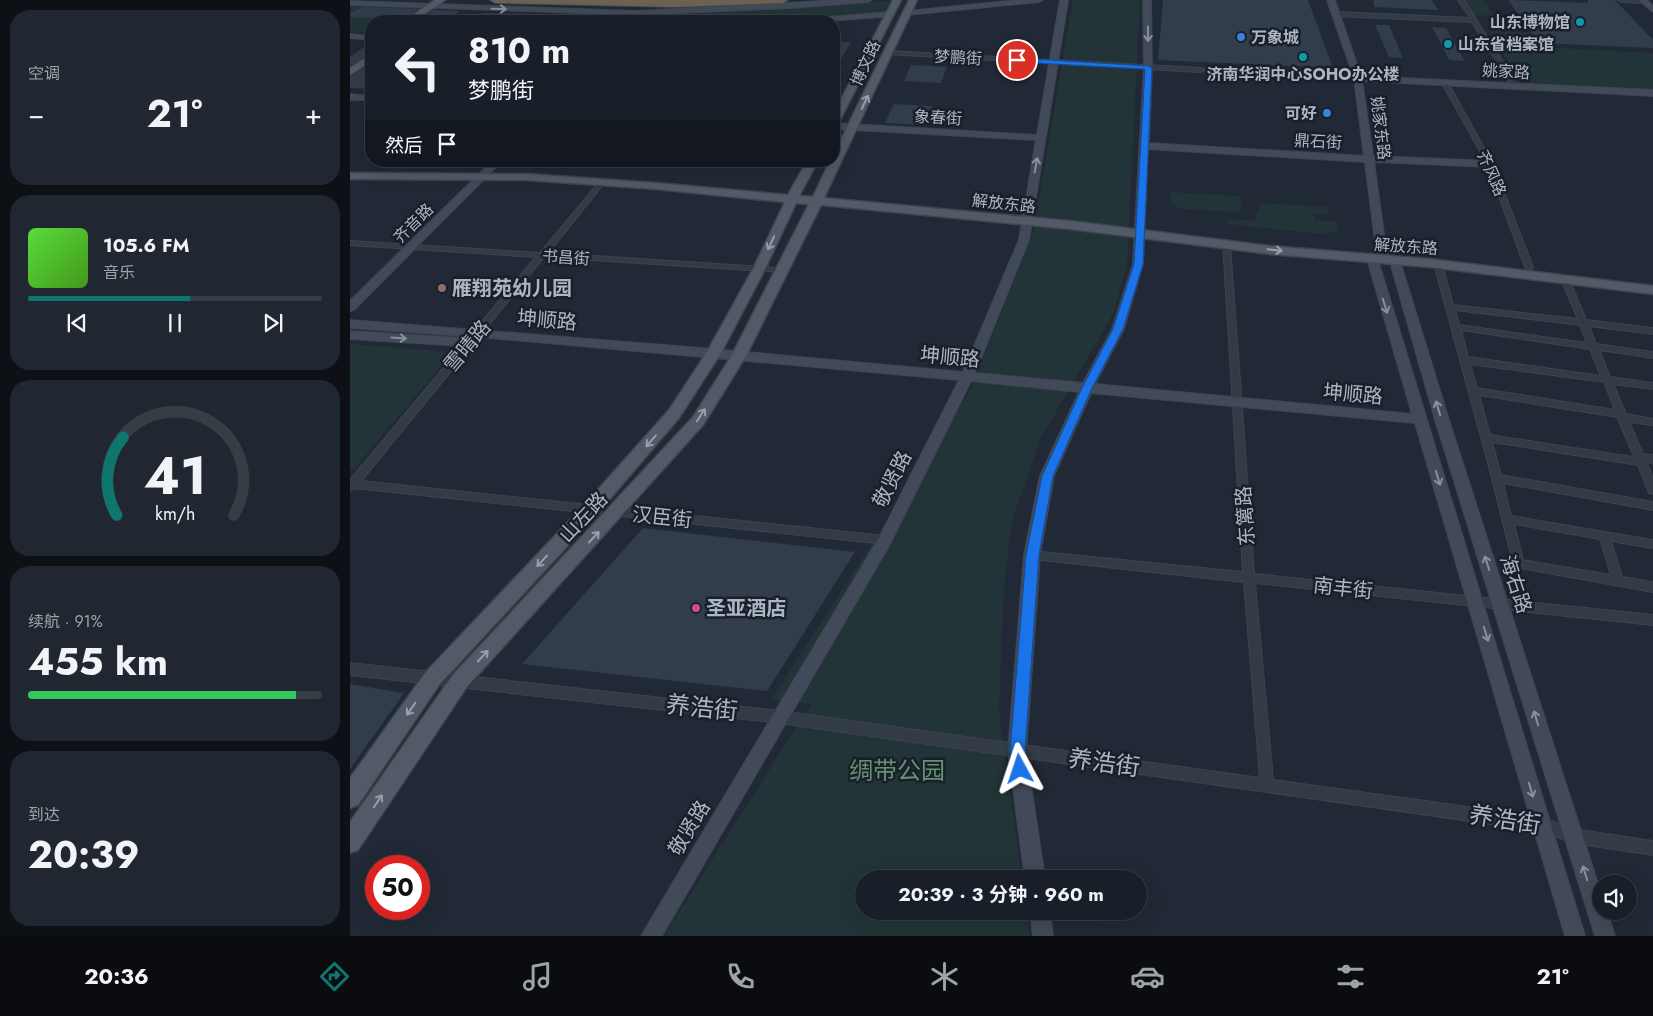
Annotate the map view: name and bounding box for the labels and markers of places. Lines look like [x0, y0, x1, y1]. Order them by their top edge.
place label: 山东博物馆 [1490, 11, 1570, 34]
marker: 山东博物馆 [1574, 16, 1586, 28]
place label: 万象城 [1251, 26, 1299, 49]
marker: 万象城 [1235, 31, 1247, 43]
place label: 山东省档案馆 [1458, 33, 1554, 56]
marker: 山东省档案馆 [1442, 38, 1454, 50]
pin [996, 39, 1038, 81]
marker: 济南华润中心SOHO办公楼 [1297, 51, 1309, 63]
place label: 济南华润中心SOHO办公楼 [1207, 63, 1399, 86]
place label: 可好 [1285, 102, 1317, 125]
marker: 可好 [1321, 107, 1333, 119]
place label: 雁翔苑幼儿园 [452, 274, 572, 303]
marker: 雁翔苑幼儿园 [436, 282, 448, 294]
place label: 圣亚酒店 [706, 594, 786, 623]
marker: 圣亚酒店 [690, 602, 702, 614]

